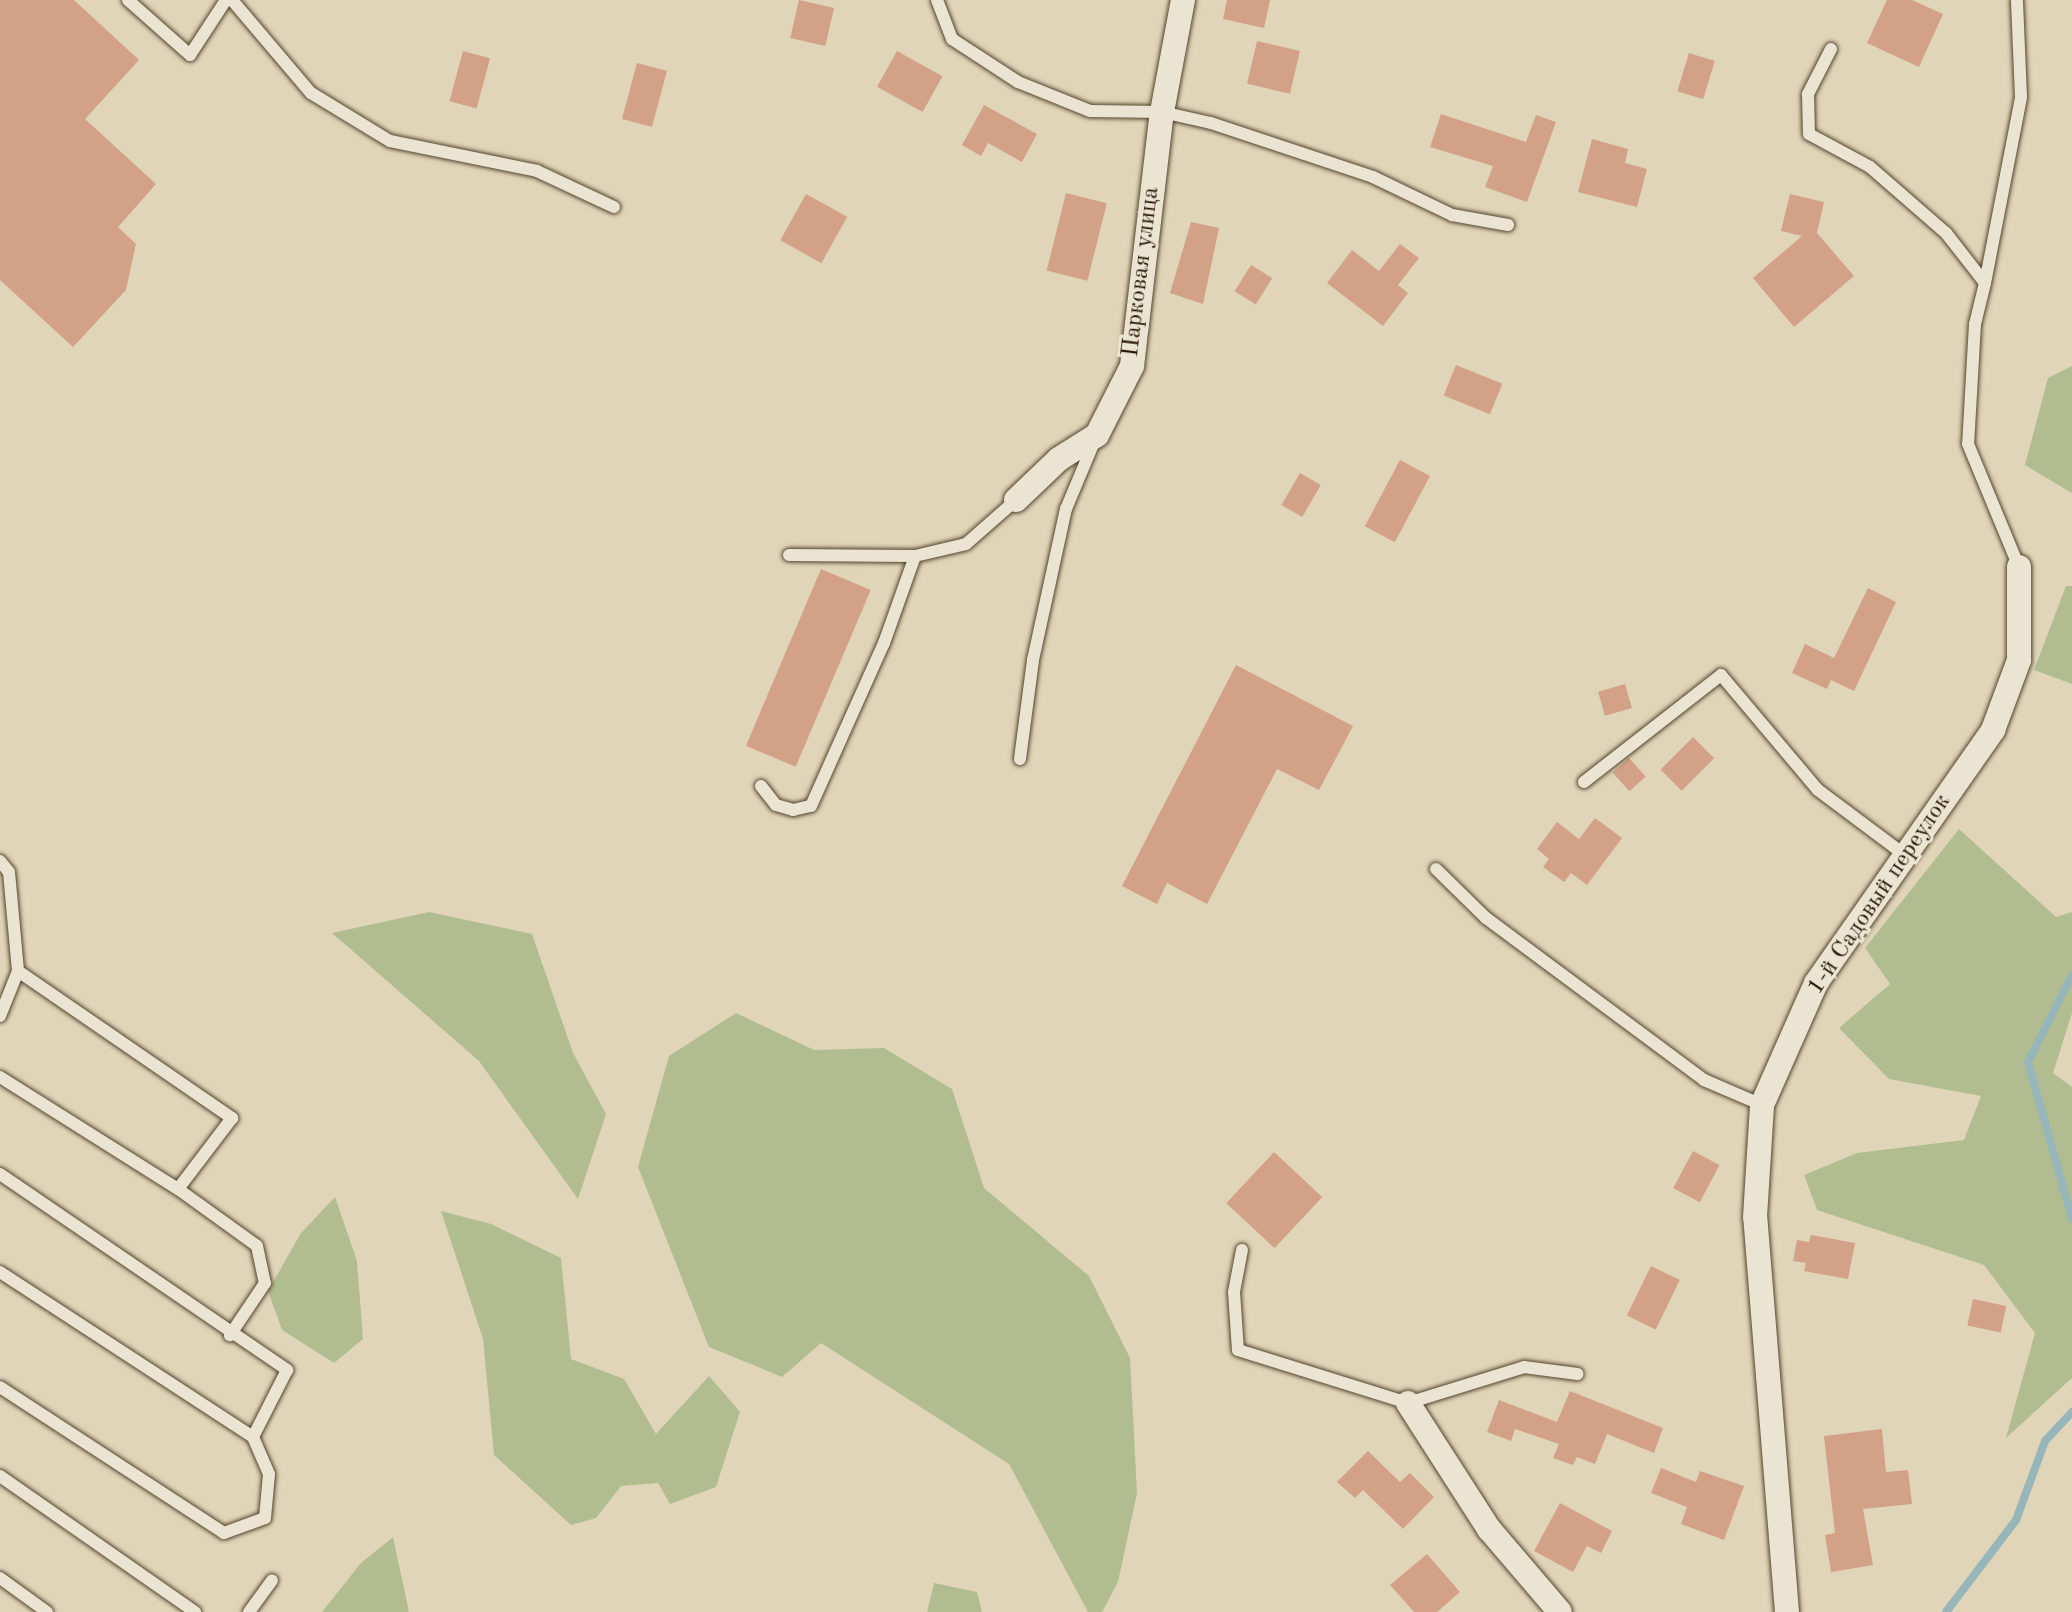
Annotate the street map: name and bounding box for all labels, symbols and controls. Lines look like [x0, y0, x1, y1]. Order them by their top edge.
street label: Парковая улица [1117, 185, 1167, 359]
street label: 1-й Садовый переулок [1802, 789, 1958, 1001]

